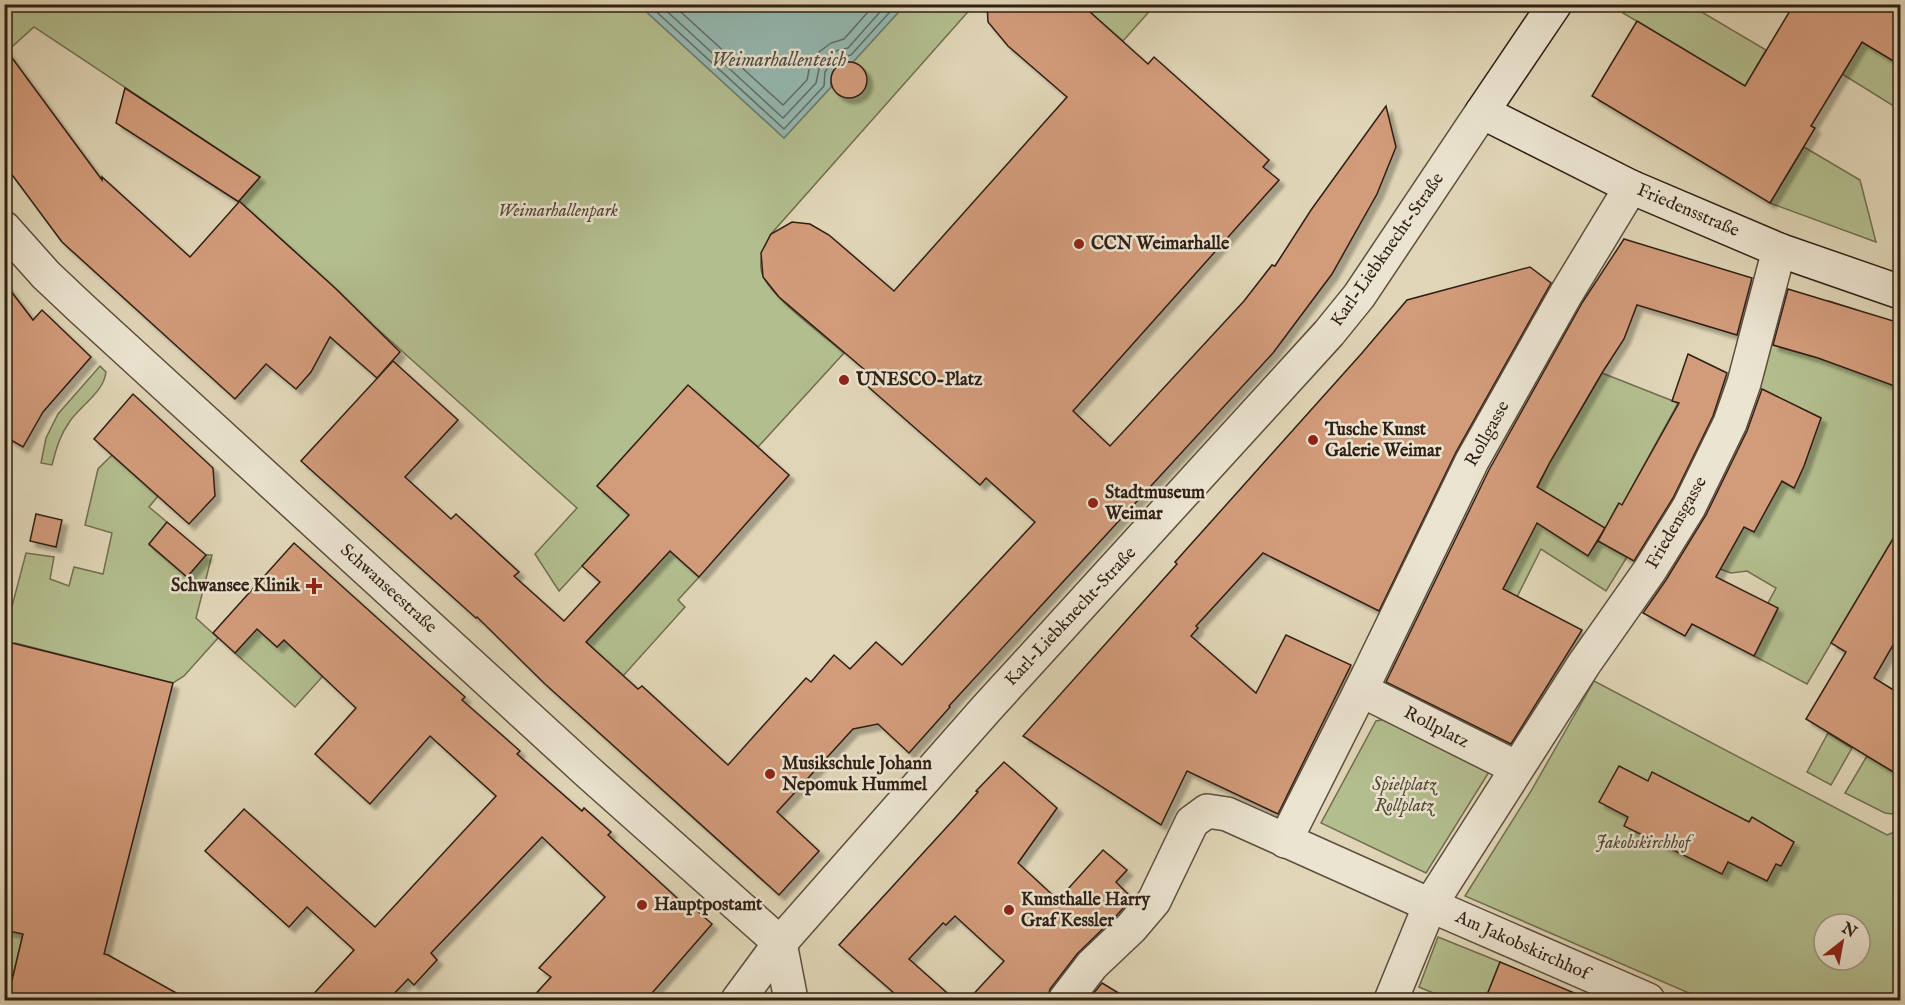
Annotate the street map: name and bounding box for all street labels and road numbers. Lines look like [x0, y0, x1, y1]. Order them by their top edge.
street label: Karl-Liebknecht-Straße [1326, 169, 1450, 331]
street label: Friedensstraße [1633, 179, 1743, 243]
street label: Rollgasse [1461, 397, 1515, 471]
street label: Friedensgasse [1641, 473, 1713, 573]
street label: Schwanseestraße [335, 539, 441, 639]
street label: Karl-Liebknecht-Straße [1000, 542, 1142, 692]
street label: Rollplatz [1400, 702, 1472, 754]
street label: Am Jakobskirchhof [1451, 906, 1596, 987]

